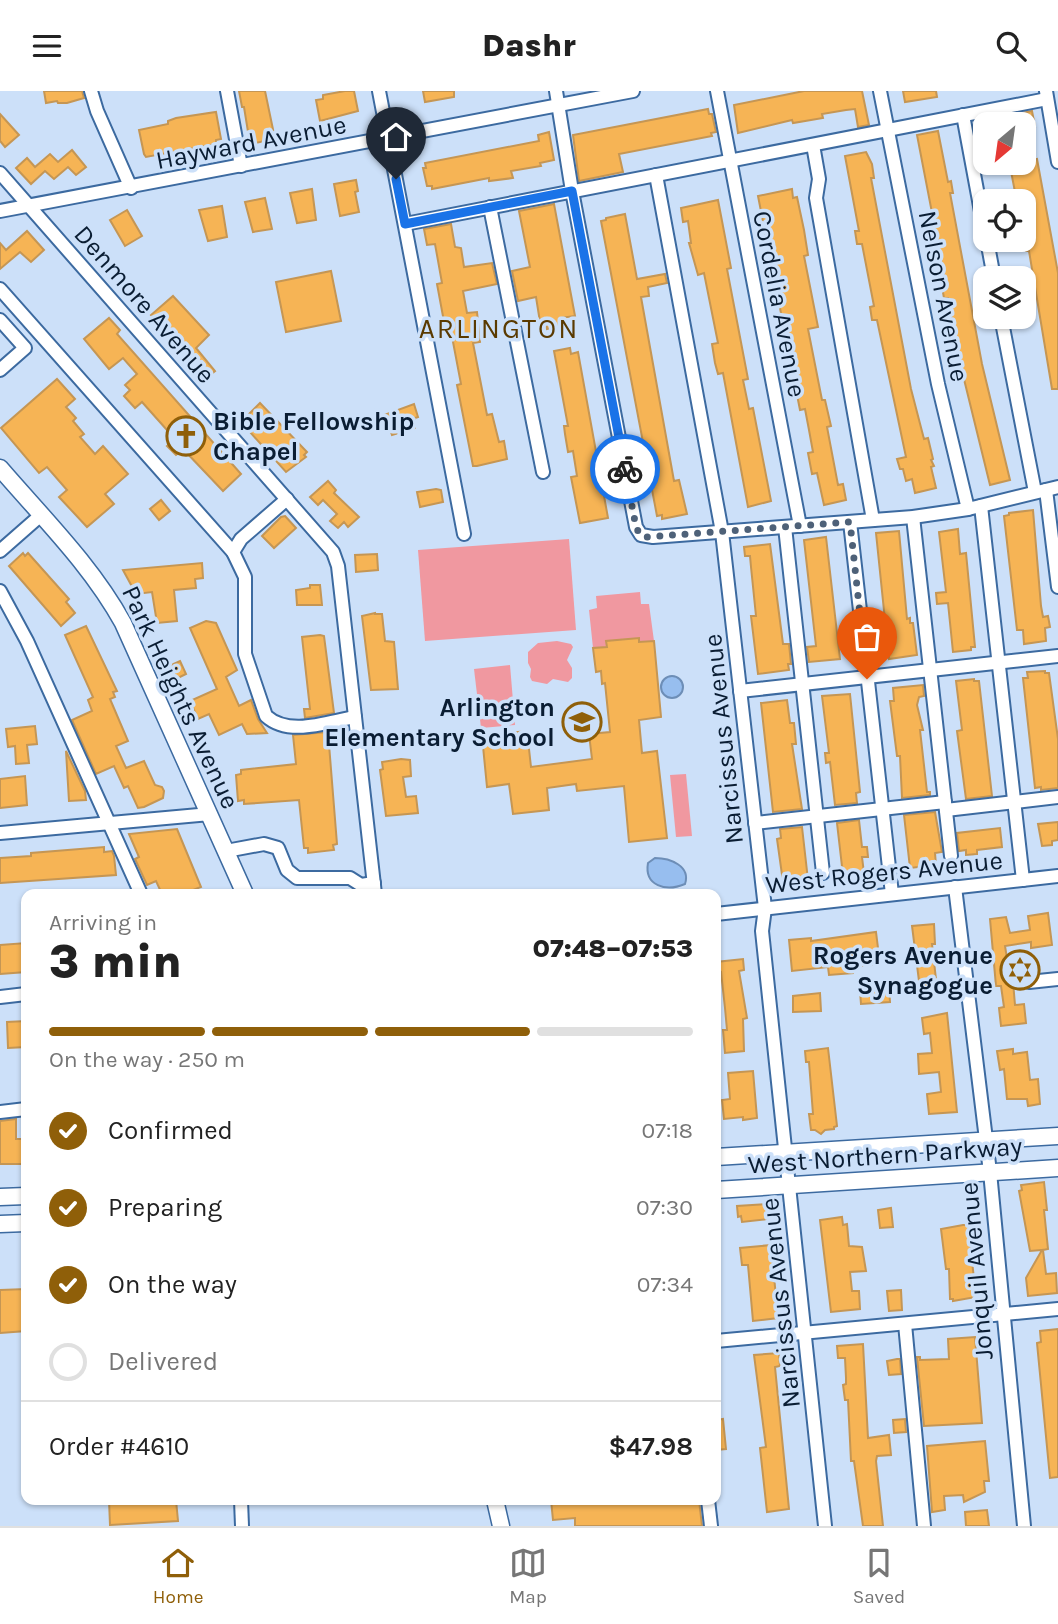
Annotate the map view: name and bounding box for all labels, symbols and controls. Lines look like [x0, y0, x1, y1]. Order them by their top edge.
icon: menu [28, 27, 66, 65]
text: Dashr [482, 27, 576, 64]
icon: search [992, 27, 1030, 65]
pin [366, 107, 426, 179]
street label: Hayward Avenue [153, 109, 349, 176]
north arrow [973, 112, 1036, 175]
map controls [973, 112, 1036, 329]
icon: home [377, 118, 415, 156]
button: locate [973, 189, 1036, 252]
street label: Cordelia Avenue [746, 208, 813, 400]
street label: Nelson Avenue [912, 208, 975, 384]
street label: Denmore Avenue [68, 219, 222, 390]
button: layers [973, 266, 1036, 329]
district label: ARLINGTON [419, 312, 579, 345]
place label: Bible Fellowship Chapel [213, 406, 414, 467]
church icon: Bible Fellowship Chapel [165, 415, 207, 457]
courier [590, 434, 660, 504]
icon: bike [606, 450, 644, 488]
street label: Park Heights Avenue [115, 581, 246, 814]
pin [837, 607, 897, 679]
icon: bag [848, 618, 886, 656]
street label: Narcissus Avenue [697, 632, 750, 846]
place label: Arlington Elementary School [324, 692, 555, 753]
school or university icon: Arlington Elementary School [561, 701, 603, 743]
street label: West Rogers Avenue [764, 845, 1004, 900]
text: Arriving in [49, 909, 157, 936]
text: 07:48–07:53 [533, 933, 693, 964]
text: 3 min [49, 935, 182, 989]
place label: Rogers Avenue Synagogue [813, 940, 993, 1001]
synagogue icon: Rogers Avenue Synagogue [999, 949, 1041, 991]
text: On the way · 250 m [49, 1046, 245, 1073]
icon: check [49, 1112, 87, 1150]
text: Confirmed [108, 1115, 233, 1146]
text: 07:18 [642, 1117, 693, 1144]
street label: West Northern Parkway [747, 1130, 1023, 1181]
street label: Jonquil Avenue [953, 1181, 1000, 1361]
icon: check [49, 1189, 87, 1227]
text: Preparing [108, 1192, 222, 1223]
text: 07:30 [636, 1194, 693, 1221]
street label: Narcissus Avenue [754, 1196, 807, 1410]
icon: check [49, 1266, 87, 1304]
text: On the way [108, 1269, 237, 1300]
text: 07:34 [637, 1271, 693, 1298]
text: Delivered [108, 1346, 218, 1377]
text: Order #4610 [49, 1431, 189, 1462]
text: $47.98 [608, 1431, 693, 1462]
tab: Home [153, 1544, 203, 1608]
tab: Map [509, 1544, 547, 1608]
tab: Saved [853, 1544, 905, 1608]

